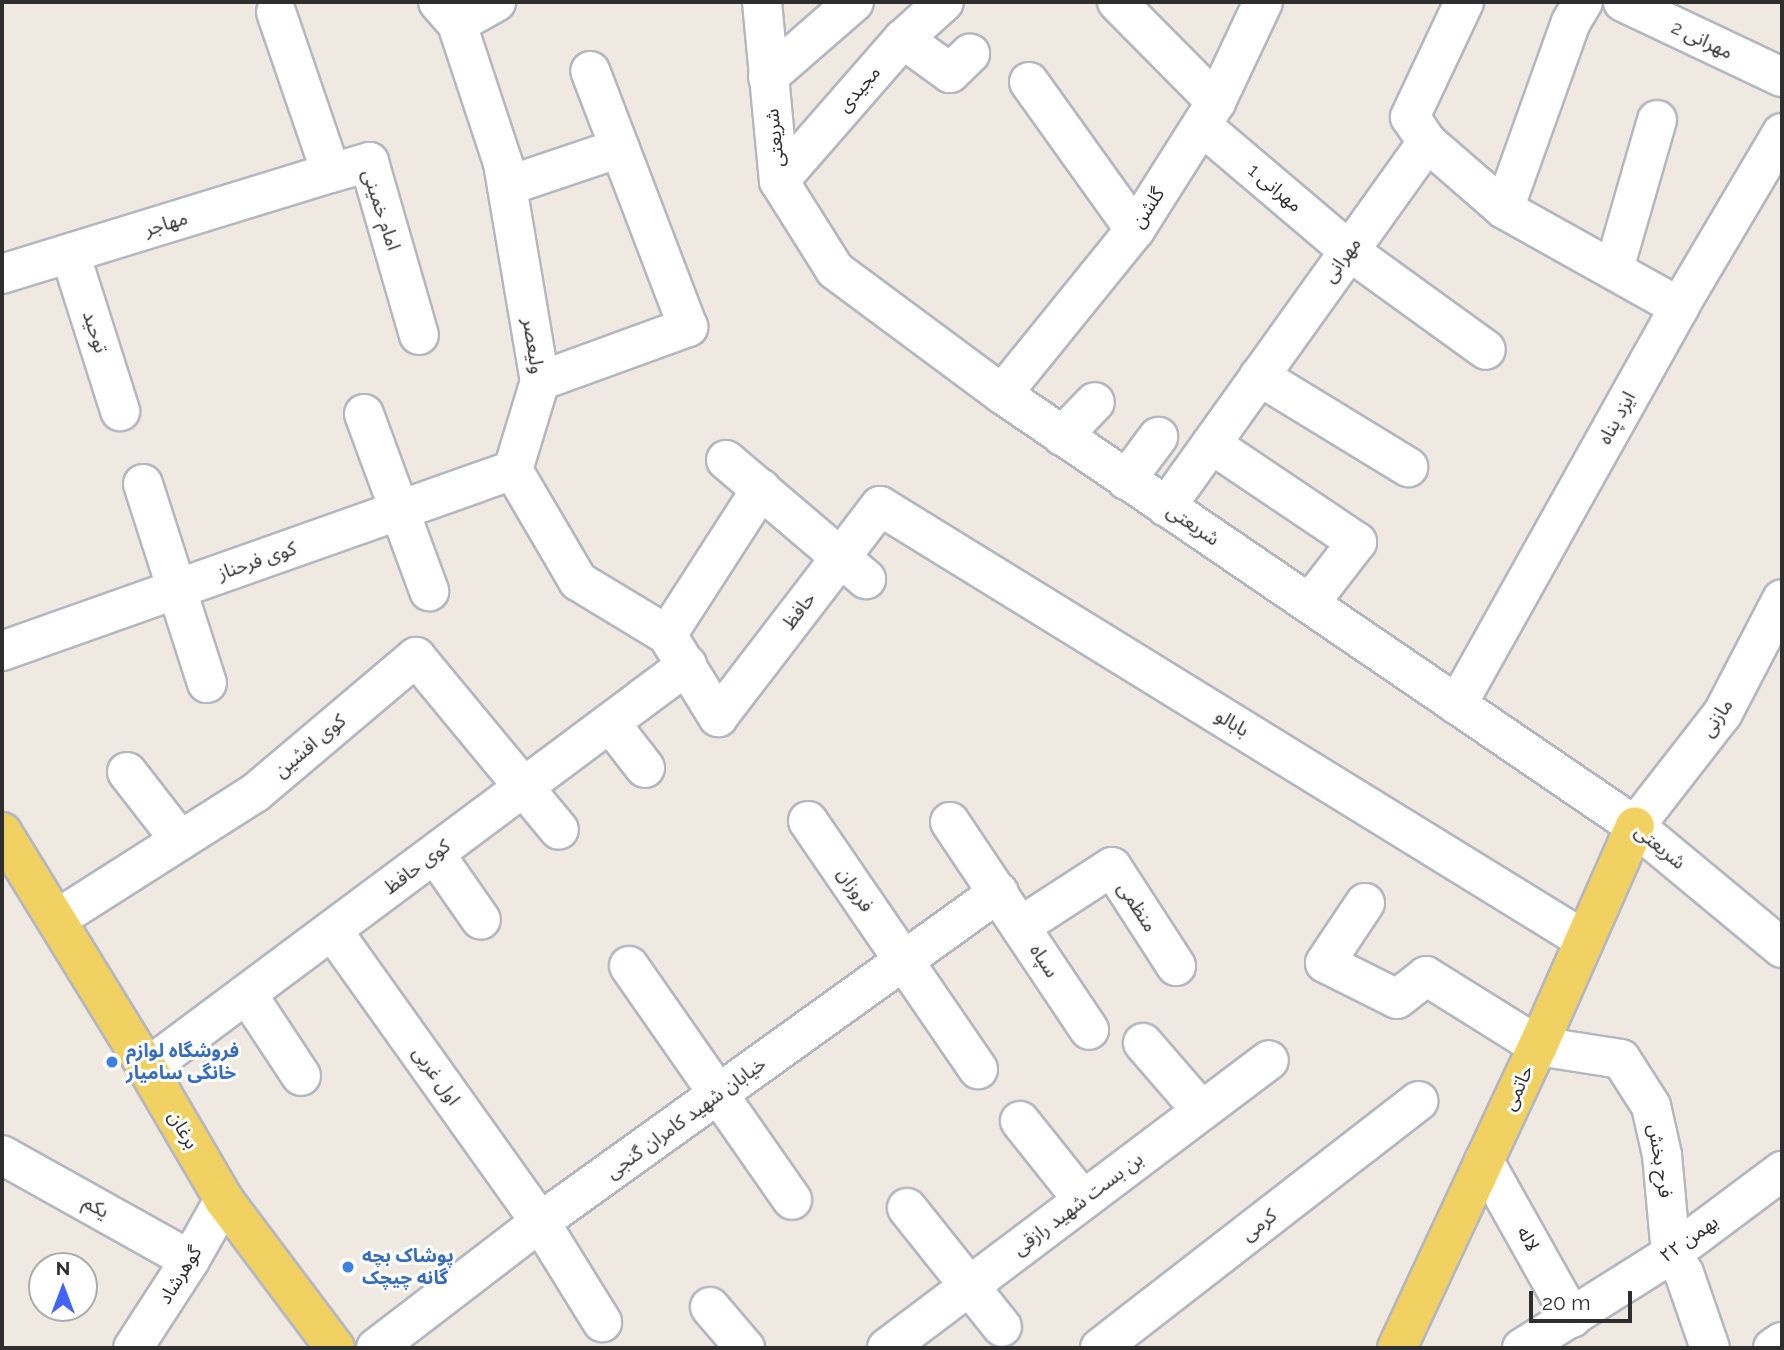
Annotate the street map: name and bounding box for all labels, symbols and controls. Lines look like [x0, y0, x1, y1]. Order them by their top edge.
street label: مهرانی 2 [1668, 16, 1736, 64]
street label: مجیدی [833, 61, 885, 117]
street label: شریعتی [761, 108, 789, 168]
street label: مهرانی 1 [1243, 159, 1307, 217]
street label: امام خمینی [357, 167, 405, 253]
street label: گلشن [1127, 184, 1169, 232]
street label: مهاجر [142, 207, 190, 241]
street label: مهرانی [1318, 233, 1366, 287]
street label: توحید [78, 308, 112, 356]
street label: ولیعصر [517, 317, 549, 375]
street label: ایزد پناه [1593, 388, 1641, 448]
street label: شریعتی [1162, 499, 1224, 551]
street label: کوی فرحناز [215, 537, 299, 585]
street label: حافظ [778, 588, 820, 634]
street label: مازنی [1696, 695, 1738, 741]
street label: بابالو [1211, 704, 1253, 742]
street label: کوی افشین [270, 710, 350, 782]
street label: شریعتی [1630, 820, 1690, 874]
street label: کوی حافظ [379, 835, 455, 899]
street label: فروزان [832, 864, 878, 916]
street label: منظمی [1112, 878, 1162, 936]
street label: سپاه [1025, 940, 1063, 982]
place label: فروشگاه لوازم خانگی سامیار [126, 1040, 239, 1084]
street label: اول غربی [408, 1042, 464, 1110]
street label: خیابان شهید کامران گنجی [602, 1052, 770, 1184]
marker: فروشگاه لوازم خانگی سامیار [104, 1054, 120, 1070]
street label: حاتمی [1498, 1062, 1538, 1114]
street label: برغان [163, 1107, 203, 1153]
street label: فرح بخش [1643, 1123, 1677, 1199]
street label: بن بست شهید رازقی [1008, 1148, 1148, 1260]
street label: یکم [79, 1191, 113, 1223]
street label: کرمی [1237, 1204, 1281, 1246]
street label: ۲۲ بهمن [1656, 1210, 1722, 1268]
street label: لاله [1512, 1222, 1544, 1256]
street label: گوهرشاد [153, 1242, 207, 1308]
place label: پوشاک بچه گانه چیچک [362, 1245, 454, 1289]
north arrow [28, 1252, 98, 1322]
text: N [56, 1257, 70, 1279]
marker: پوشاک بچه گانه چیچک [340, 1259, 356, 1275]
scale bar [1532, 1276, 1635, 1320]
text: 20 m [1542, 1290, 1590, 1315]

